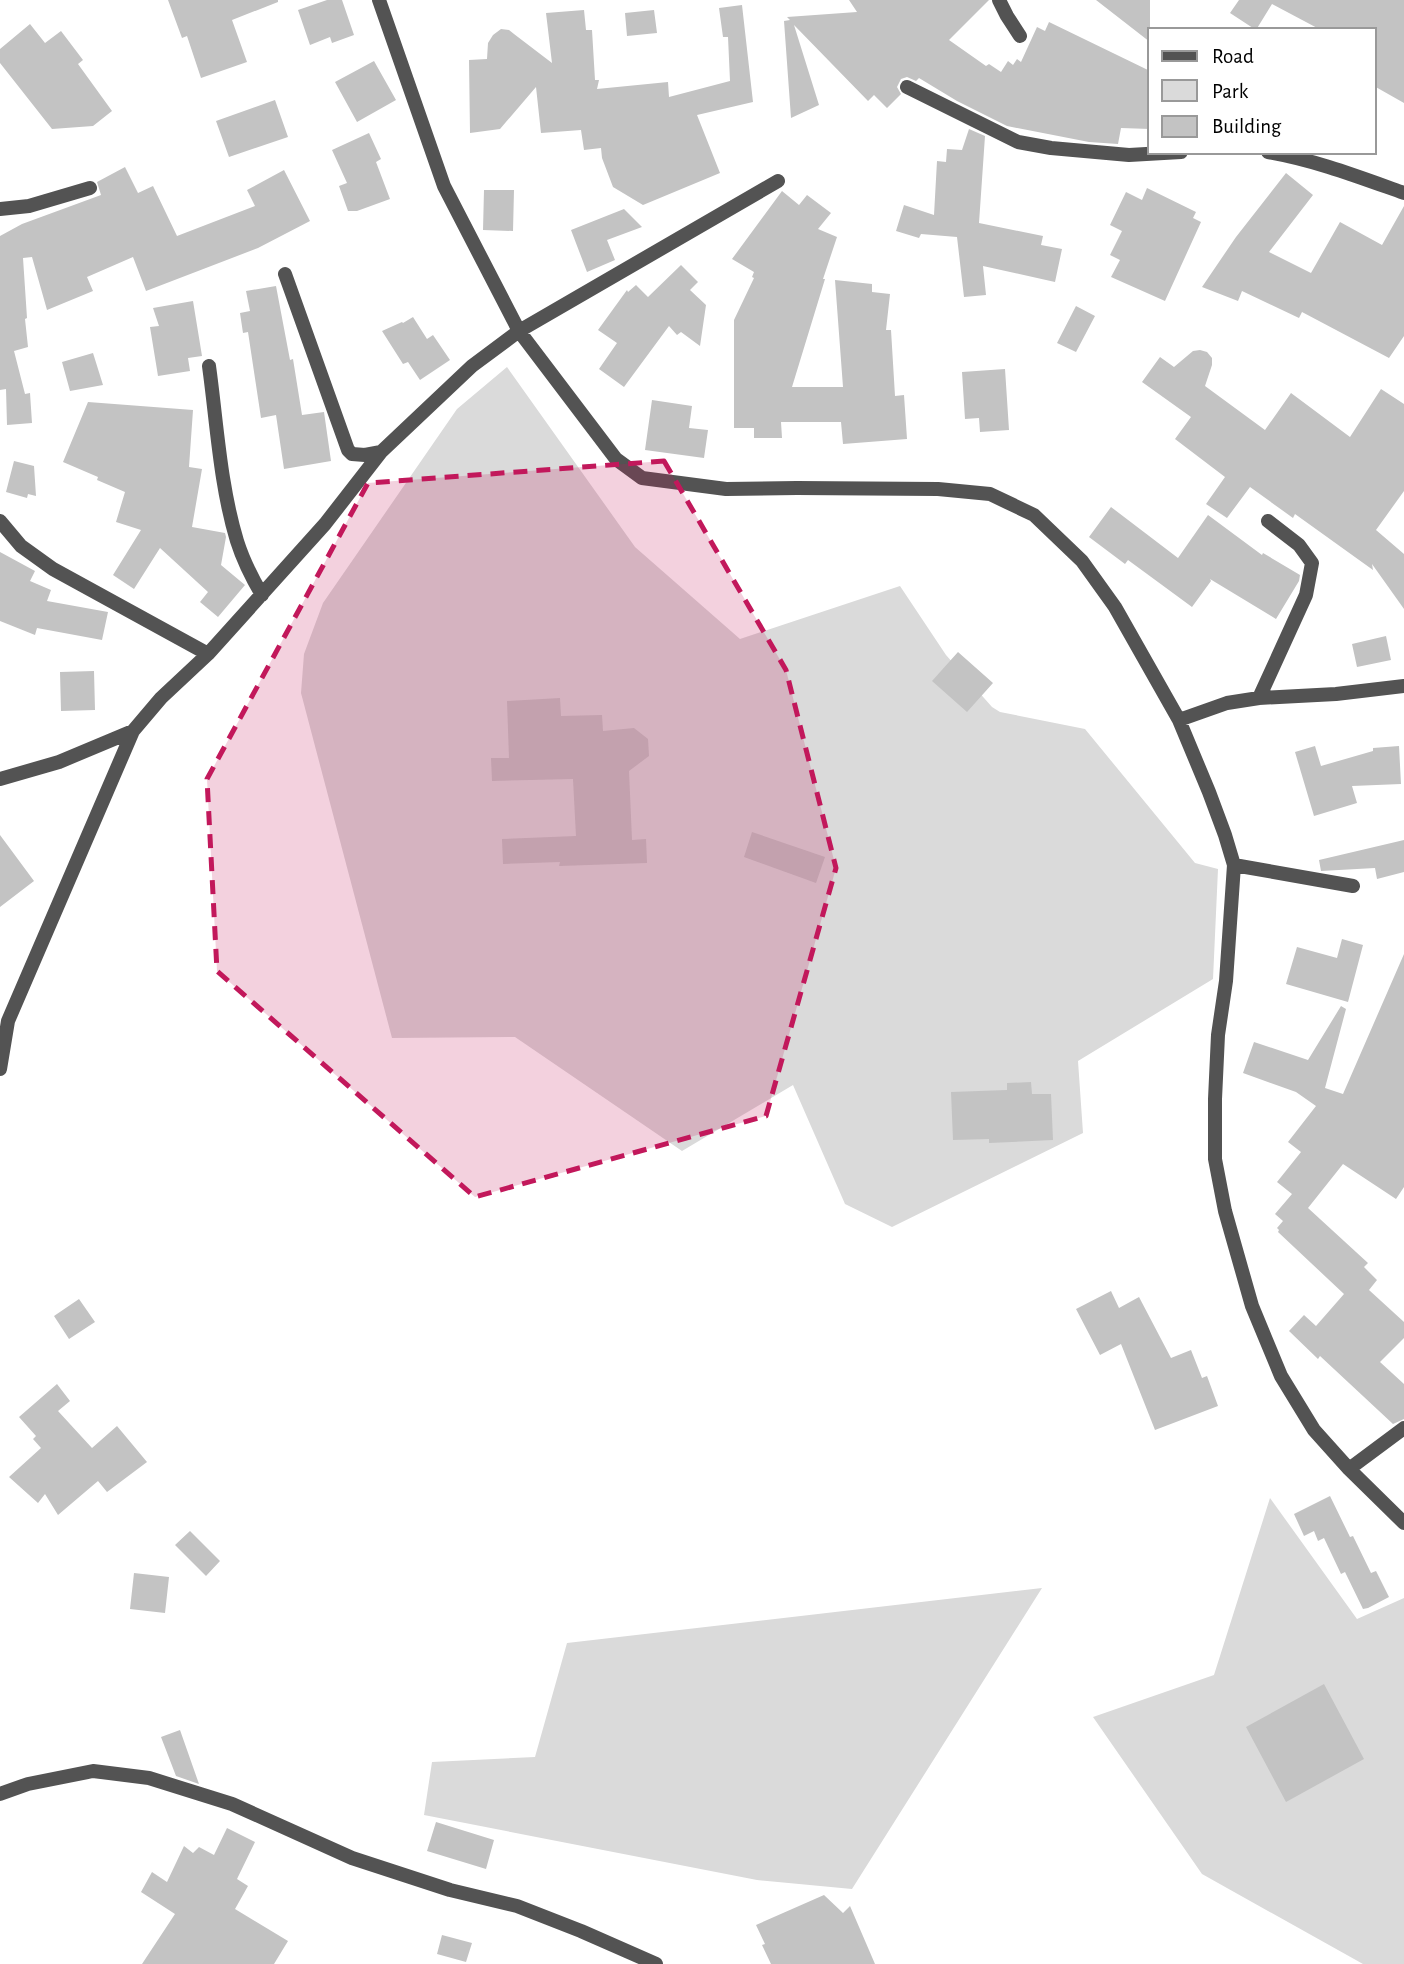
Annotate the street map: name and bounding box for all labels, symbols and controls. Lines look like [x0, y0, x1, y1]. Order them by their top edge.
legend [1148, 28, 1376, 154]
text: Road [1212, 46, 1254, 67]
text: Park [1212, 81, 1249, 102]
text: Building [1212, 116, 1282, 137]

